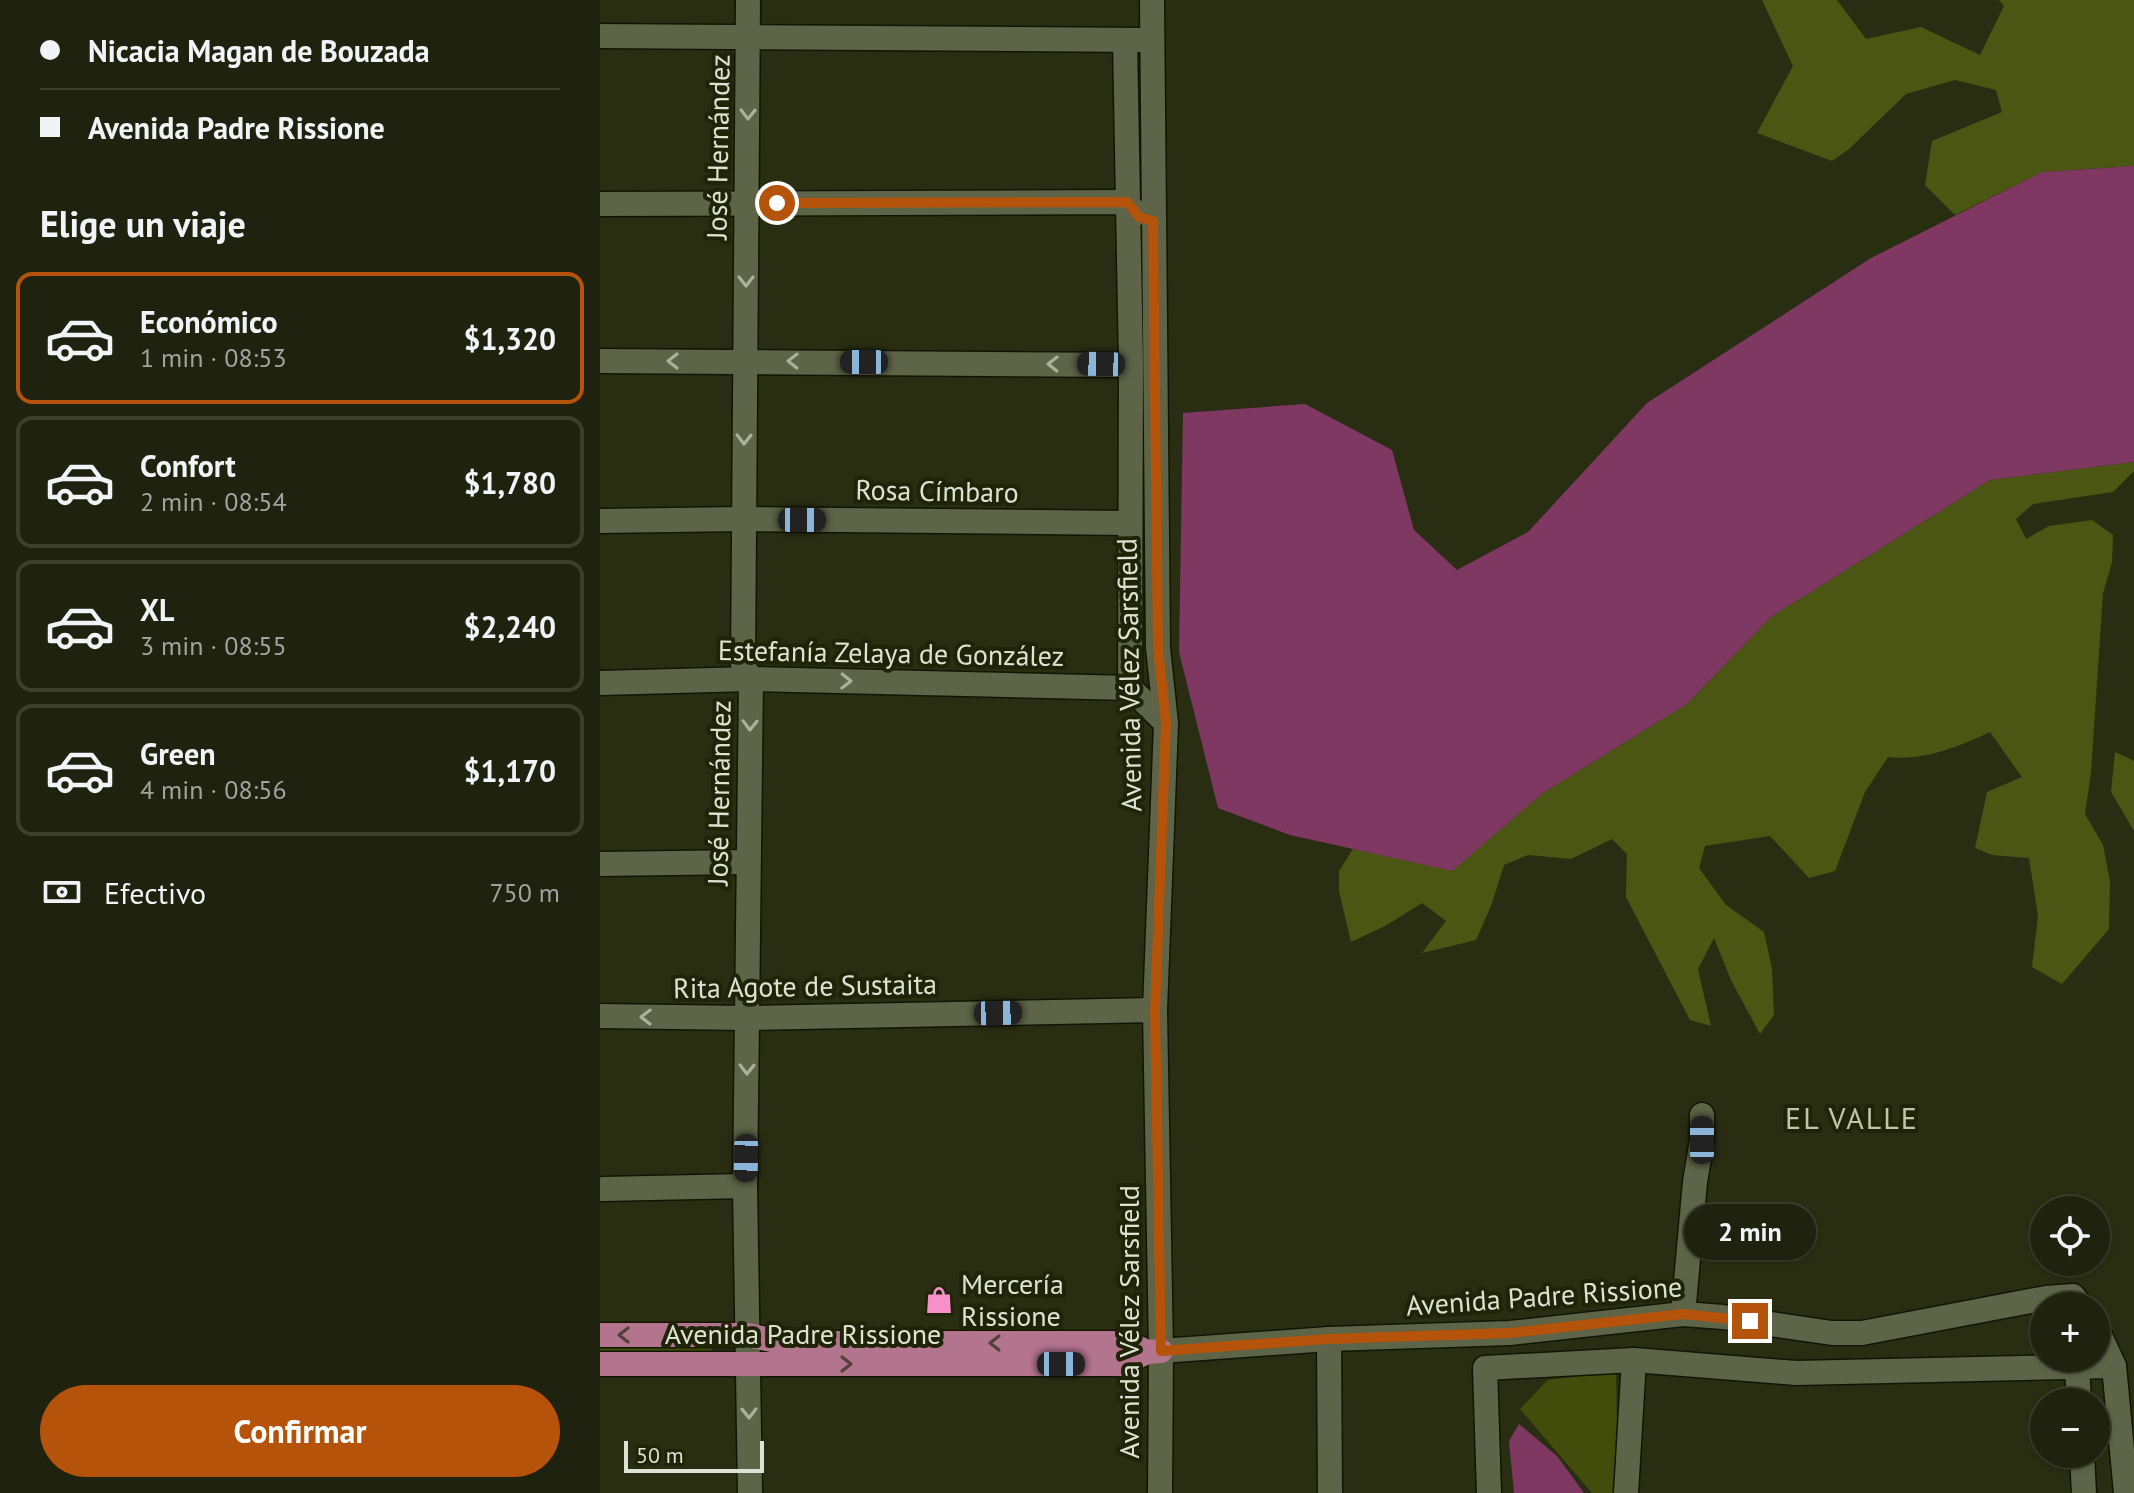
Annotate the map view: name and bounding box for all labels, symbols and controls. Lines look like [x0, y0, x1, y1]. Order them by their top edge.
text: Nicacia Magan de Bouzada [88, 31, 430, 70]
street label: José Hernández [697, 54, 738, 241]
text: Avenida Padre Rissione [88, 108, 385, 147]
one-way arrow [739, 108, 756, 121]
route start [759, 185, 795, 221]
text: Elige un viaje [40, 200, 246, 247]
one-way arrow [737, 275, 755, 288]
icon: car [44, 302, 116, 374]
text: Económico [140, 302, 278, 341]
text: $1,320 [463, 319, 556, 358]
text: 1 min · 08:53 [140, 341, 287, 374]
car [840, 350, 888, 374]
one-way arrow [666, 352, 679, 370]
car [1077, 352, 1125, 376]
one-way arrow [786, 353, 799, 370]
one-way arrow [1046, 355, 1059, 373]
one-way arrow [735, 433, 753, 446]
icon: car [44, 446, 116, 518]
text: Confort [140, 446, 236, 485]
text: $1,780 [463, 463, 556, 502]
street label: Rosa Címbaro [855, 471, 1019, 510]
text: 2 min · 08:54 [140, 485, 287, 518]
car [778, 508, 826, 532]
street label: Avenida Vélez Sarsfield [1108, 538, 1149, 812]
icon: car [44, 590, 116, 662]
text: XL [140, 590, 174, 629]
text: $2,240 [463, 607, 556, 646]
text: 3 min · 08:55 [140, 629, 287, 662]
street label: Estefanía Zelaya de González [718, 631, 1064, 674]
one-way arrow [840, 672, 853, 690]
street label: José Hernández [698, 700, 739, 887]
one-way arrow [741, 719, 759, 732]
icon: car [44, 734, 116, 806]
text: Green [140, 734, 215, 773]
text: $1,170 [463, 751, 556, 790]
text: 4 min · 08:56 [140, 773, 287, 806]
icon: cash [40, 870, 84, 914]
text: Efectivo [104, 873, 206, 912]
text: 750 m [489, 876, 560, 909]
street label: Rita Agote de Sustaita [673, 965, 937, 1006]
car [974, 1001, 1022, 1025]
one-way arrow [639, 1008, 652, 1026]
one-way arrow [738, 1063, 755, 1076]
district label: EL VALLE [1785, 1098, 1919, 1137]
car [1690, 1116, 1714, 1164]
car [734, 1134, 758, 1182]
street label: Avenida Vélez Sarsfield [1110, 1185, 1147, 1459]
map controls [2030, 1196, 2110, 1468]
button: locate [2030, 1196, 2110, 1276]
callout: 2 min [1684, 1205, 1816, 1261]
text: 2 min [1718, 1215, 1782, 1248]
place label: Mercería Rissione [961, 1265, 1064, 1334]
street label: Avenida Padre Rissione [1405, 1267, 1683, 1324]
shop icon: Mercería Rissione [924, 1285, 954, 1315]
button: + [2030, 1292, 2110, 1372]
route end [1732, 1303, 1768, 1339]
street label: Avenida Padre Rissione [665, 1315, 941, 1352]
one-way arrow [617, 1326, 630, 1344]
one-way arrow [988, 1334, 1001, 1352]
car [1037, 1352, 1085, 1376]
one-way arrow [840, 1355, 853, 1373]
button: Confirmar [40, 1385, 560, 1477]
button: − [2030, 1388, 2110, 1468]
one-way arrow [740, 1407, 758, 1420]
scale bar [624, 1437, 764, 1473]
text: 50 m [636, 1441, 684, 1469]

